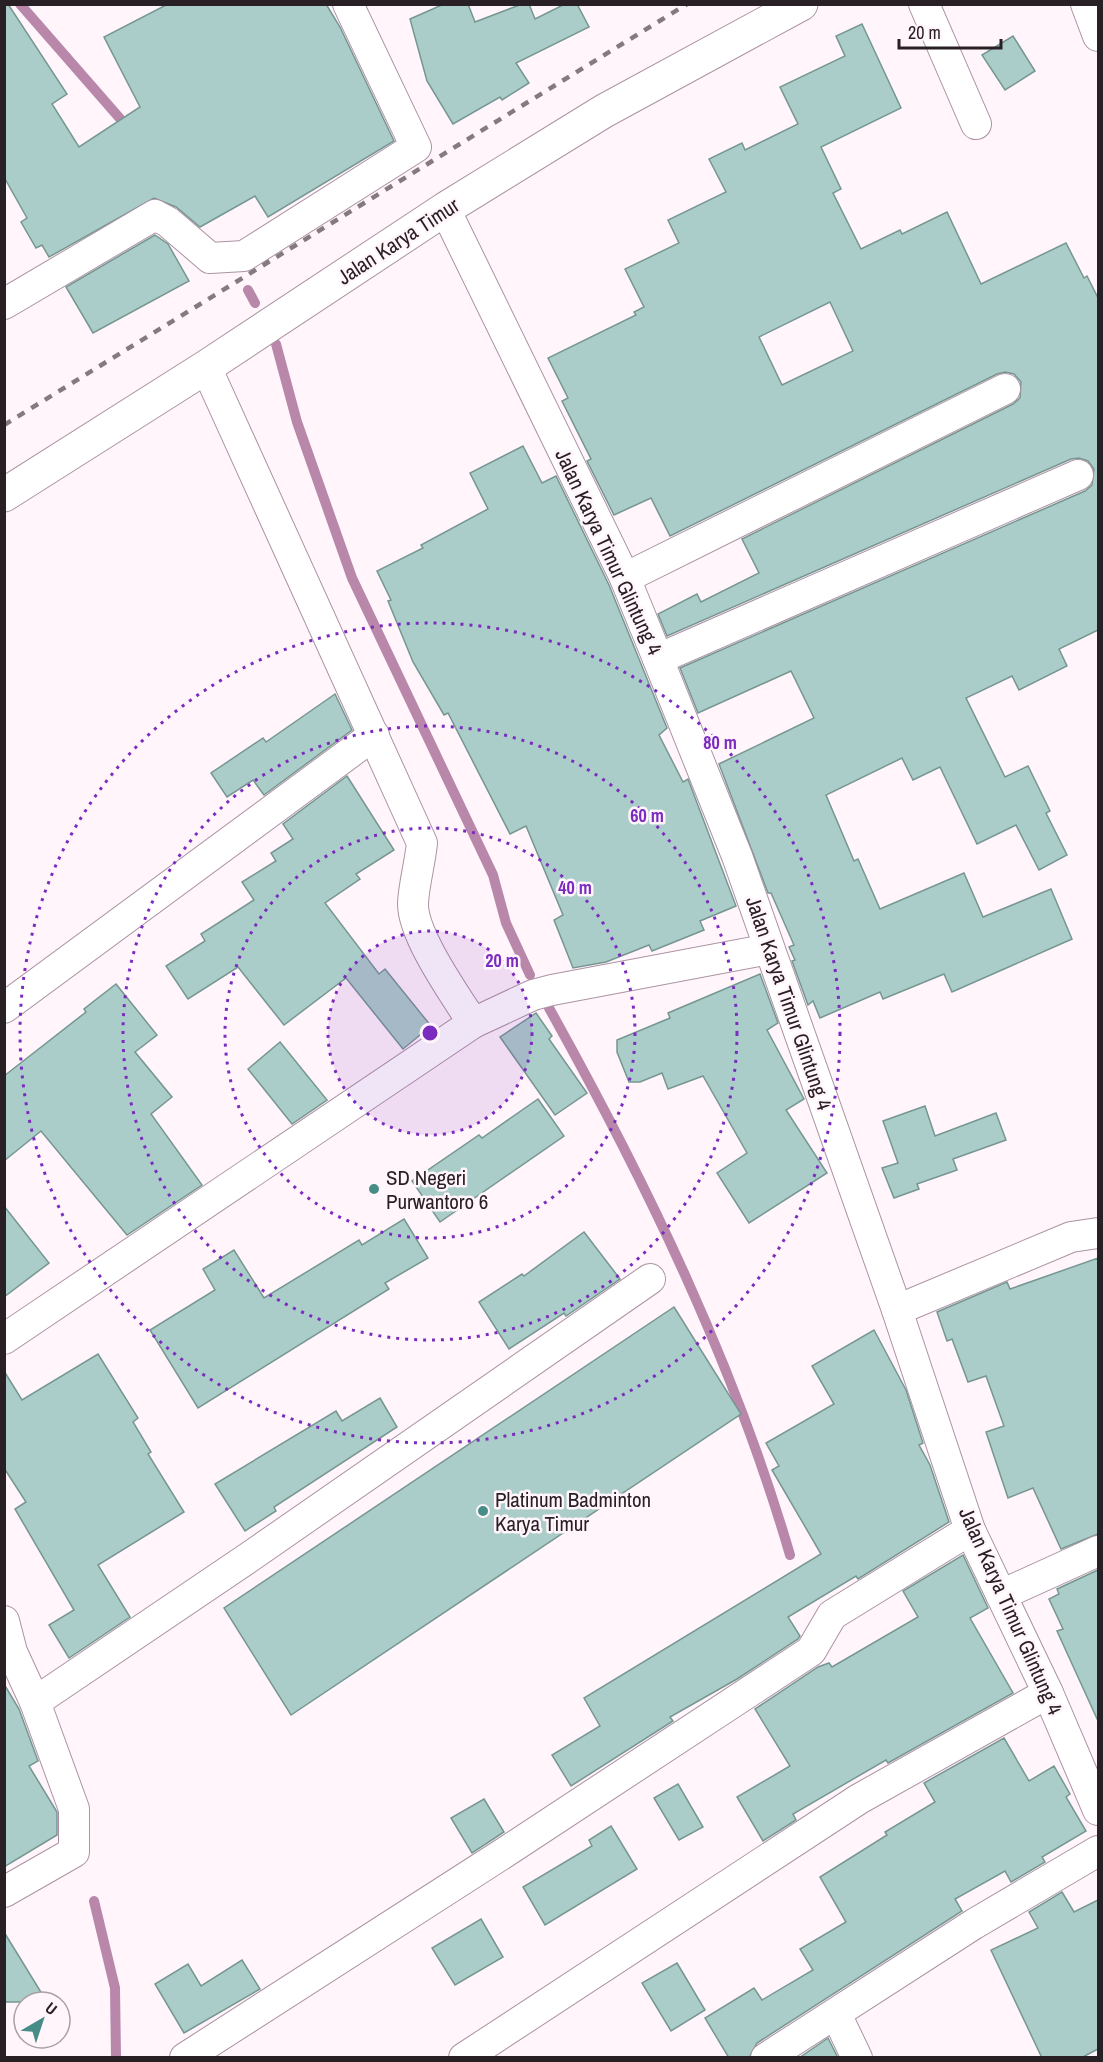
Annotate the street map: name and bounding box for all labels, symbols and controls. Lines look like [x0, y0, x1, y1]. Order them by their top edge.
scale bar [899, 12, 1001, 50]
text: 20 m [908, 20, 941, 45]
street label: Jalan Karya Timur [331, 191, 465, 291]
street label: Jalan Karya Timur Glintung 4 [548, 444, 670, 660]
text: 80 m [703, 730, 737, 755]
text: 60 m [630, 803, 664, 828]
text: 40 m [558, 875, 592, 900]
street label: Jalan Karya Timur Glintung 4 [739, 892, 839, 1114]
text: 20 m [485, 948, 519, 973]
centre of rings [420, 1023, 440, 1043]
place label: SD Negeri Purwantoro 6 [386, 1163, 488, 1216]
marker: SD Negeri Purwantoro 6 [367, 1182, 381, 1196]
place label: Platinum Badminton Karya Timur [495, 1485, 651, 1538]
street label: Jalan Karya Timur Glintung 4 [952, 1503, 1070, 1720]
marker: Platinum Badminton Karya Timur [476, 1504, 490, 1518]
north arrow [12, 1990, 72, 2050]
text: U [41, 1997, 62, 2020]

